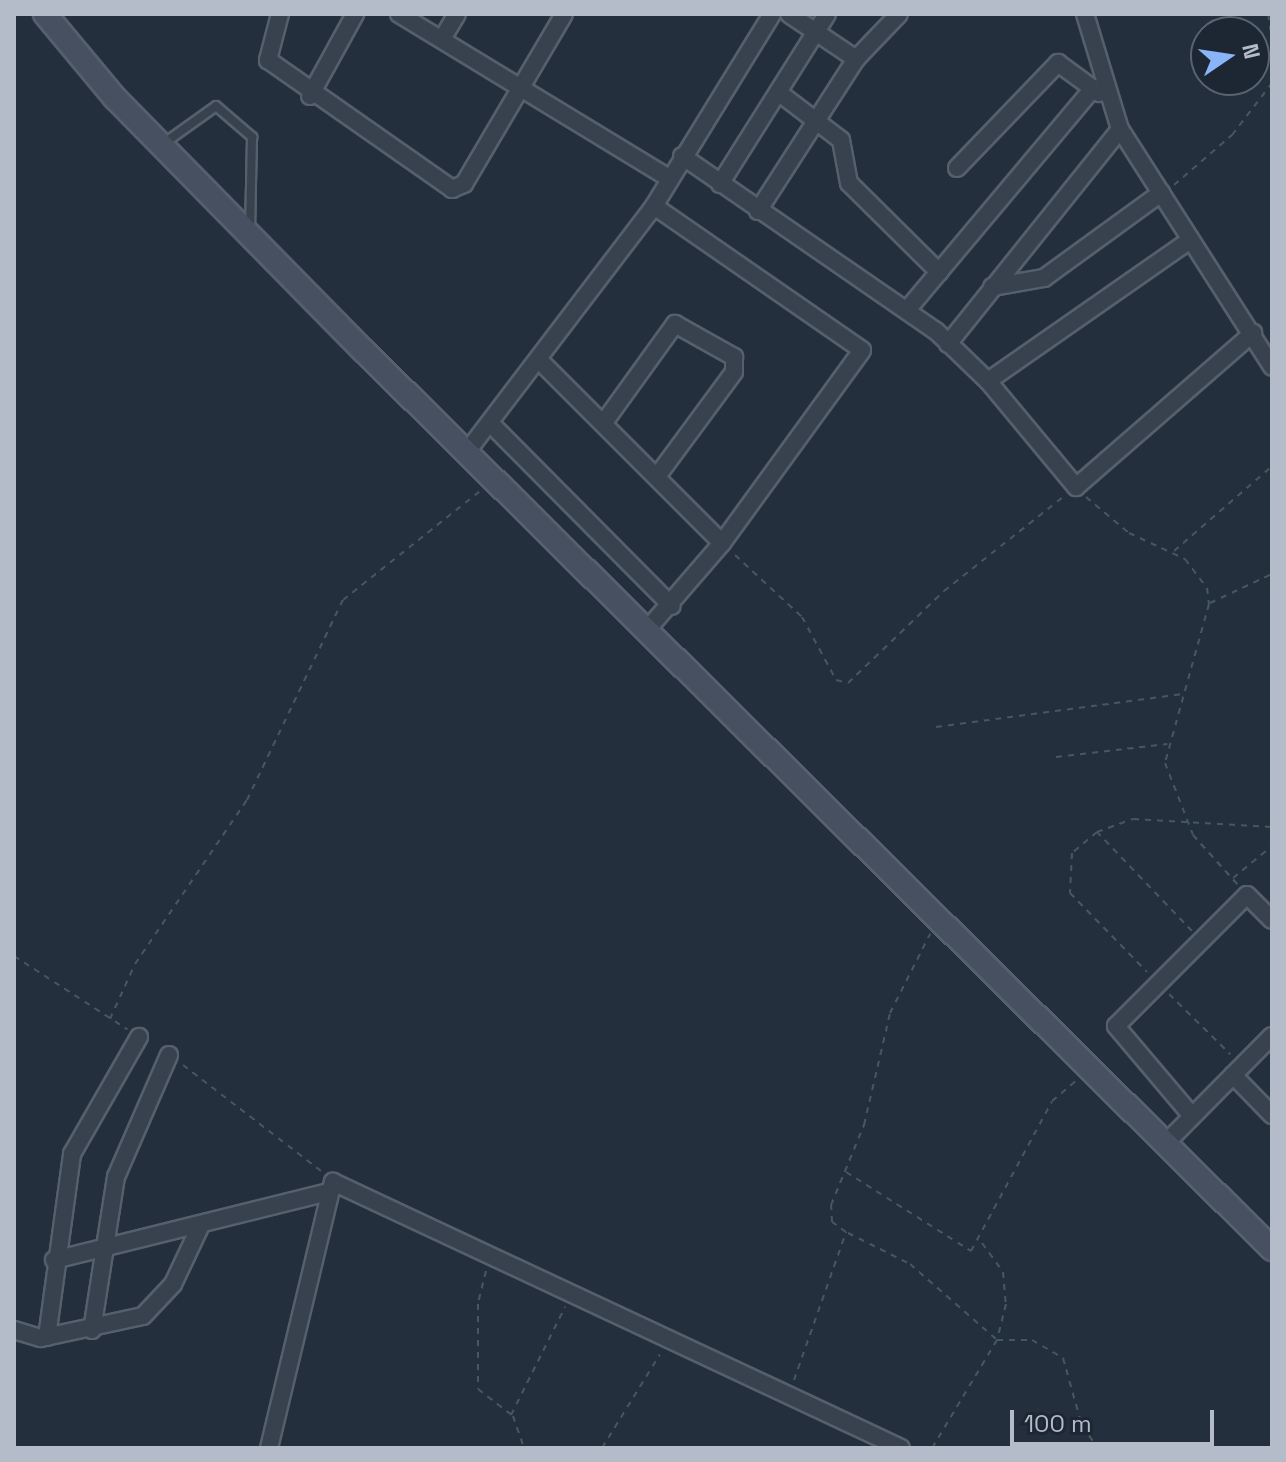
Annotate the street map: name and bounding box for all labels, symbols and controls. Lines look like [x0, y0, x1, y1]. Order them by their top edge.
north arrow [1190, 16, 1270, 96]
text: N [1236, 41, 1267, 61]
scale bar [1014, 1394, 1218, 1444]
text: 100 m [1024, 1408, 1092, 1439]

